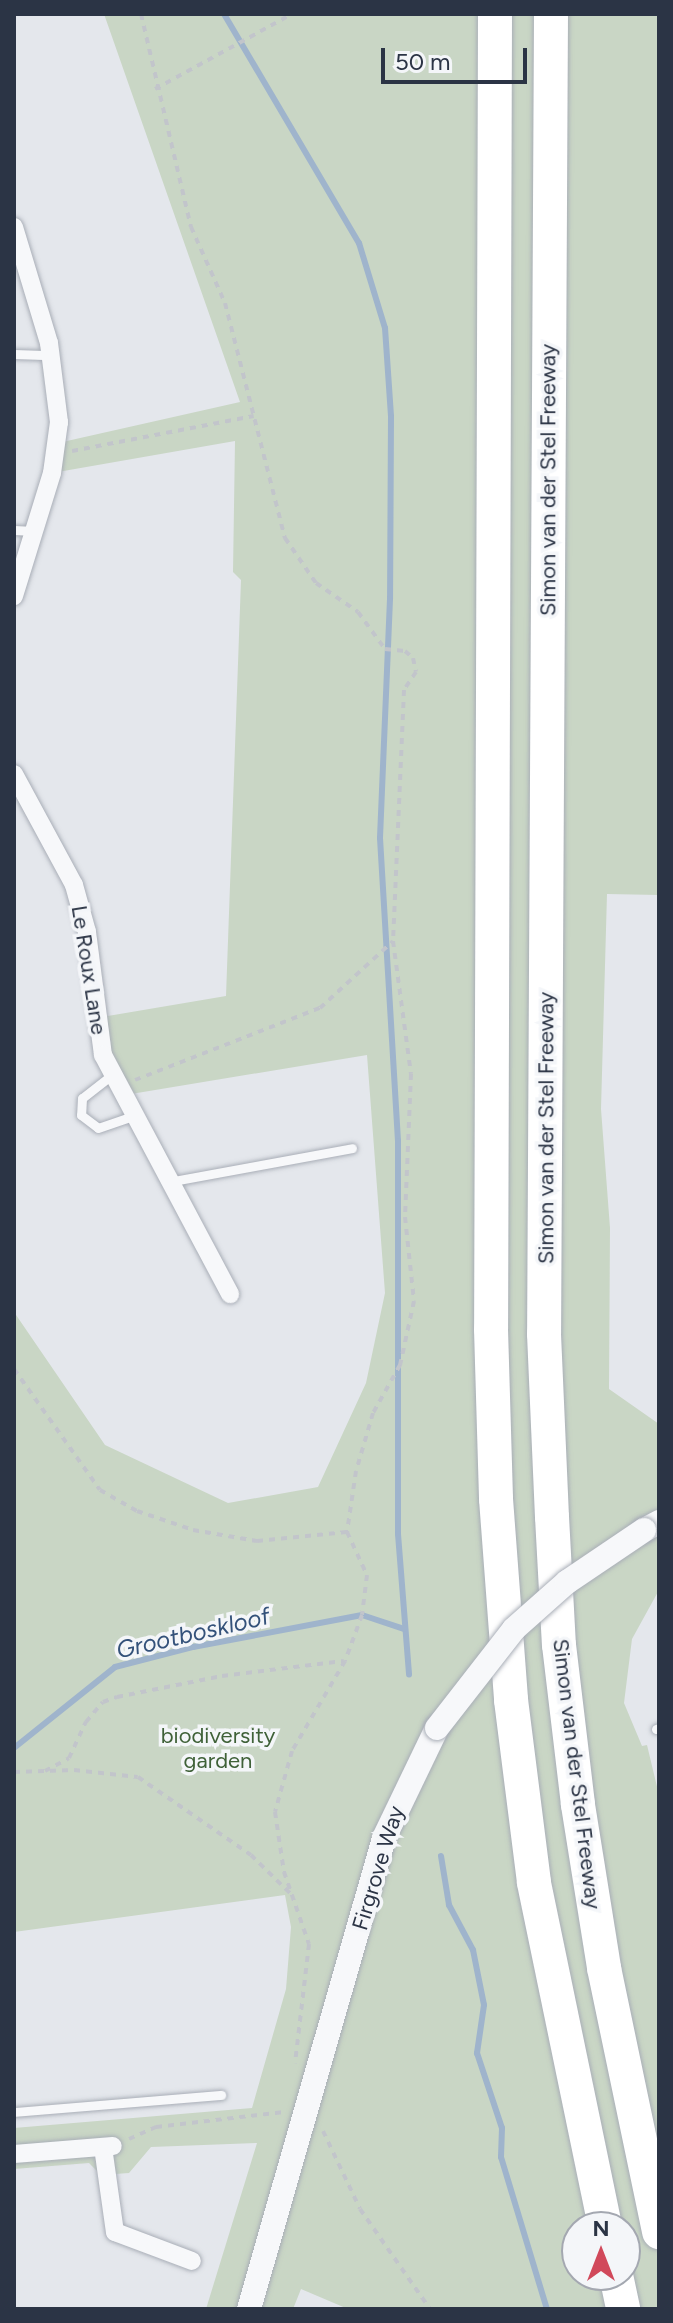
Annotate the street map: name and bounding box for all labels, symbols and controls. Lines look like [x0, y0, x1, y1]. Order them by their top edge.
scale bar [385, 32, 531, 82]
text: 50 m [395, 47, 451, 76]
street label: Simon van der Stel Freeway [535, 344, 561, 616]
street label: Le Roux Lane [66, 903, 112, 1037]
street label: Simon van der Stel Freeway [533, 992, 559, 1264]
water label: Grootboskloof [113, 1601, 273, 1665]
street label: Simon van der Stel Freeway [547, 1637, 607, 1911]
park label: biodiversity garden [161, 1722, 275, 1774]
street label: Firgrove Way [347, 1803, 409, 1933]
north arrow [561, 2211, 641, 2291]
text: N [592, 2215, 610, 2242]

